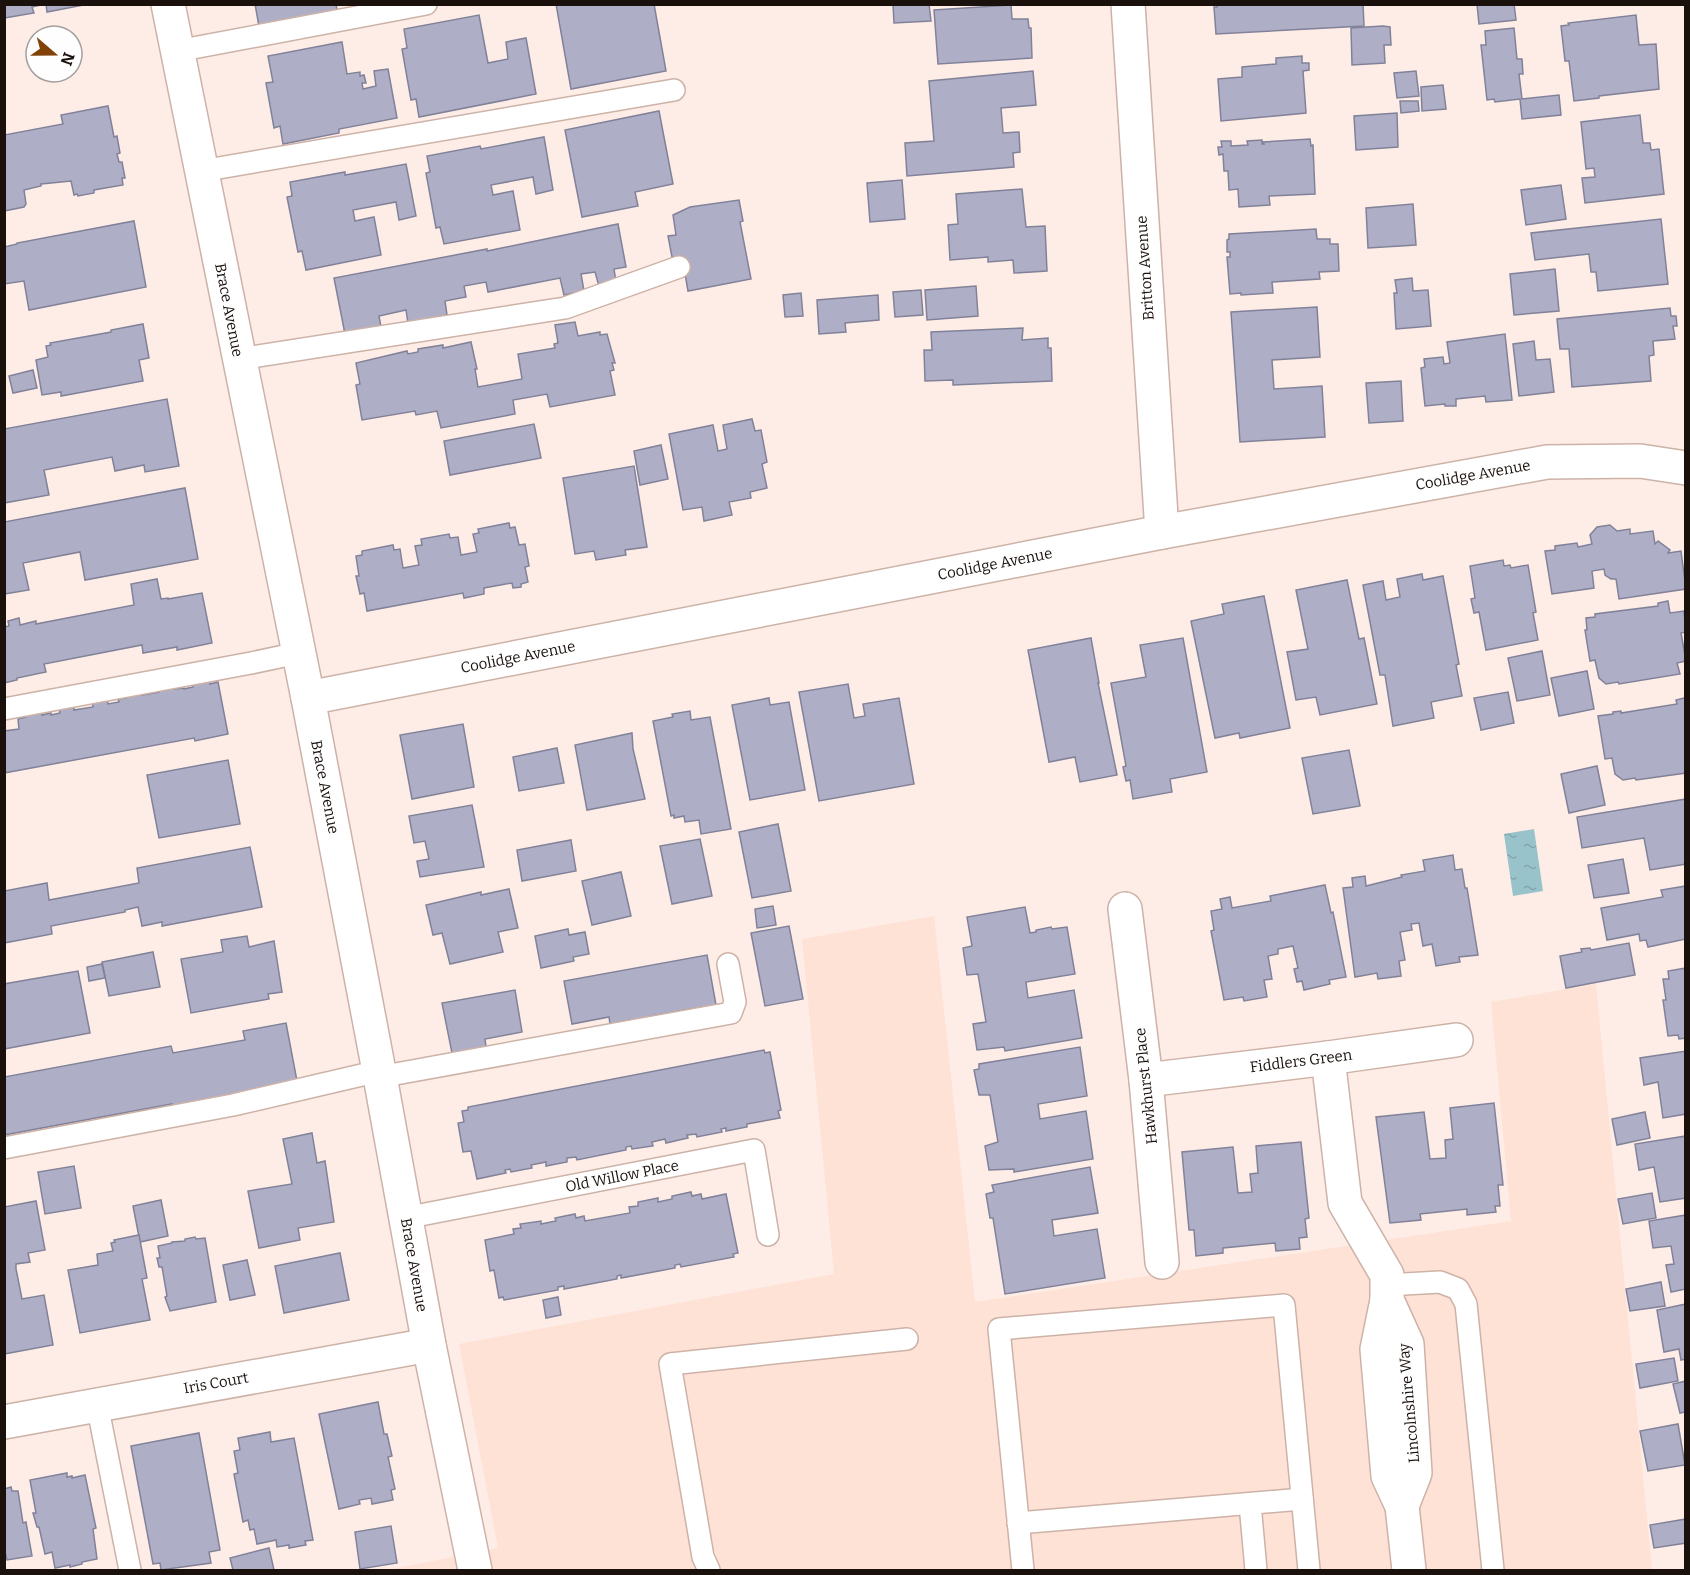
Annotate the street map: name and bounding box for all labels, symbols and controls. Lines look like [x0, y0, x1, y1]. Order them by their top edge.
north arrow [24, 24, 84, 84]
text: N [57, 50, 79, 68]
street label: Britton Avenue [1132, 215, 1158, 321]
street label: Brace Avenue [211, 262, 247, 358]
street label: Coolidge Avenue [1414, 456, 1532, 494]
street label: Coolidge Avenue [936, 544, 1054, 584]
street label: Coolidge Avenue [459, 637, 577, 677]
street label: Brace Avenue [307, 739, 343, 835]
street label: Hawkhurst Place [1131, 1027, 1161, 1145]
street label: Fiddlers Green [1249, 1046, 1354, 1076]
street label: Old Willow Place [564, 1156, 680, 1196]
street label: Brace Avenue [397, 1217, 431, 1313]
street label: Lincolnshire Way [1395, 1342, 1423, 1464]
street label: Iris Court [182, 1368, 250, 1398]

